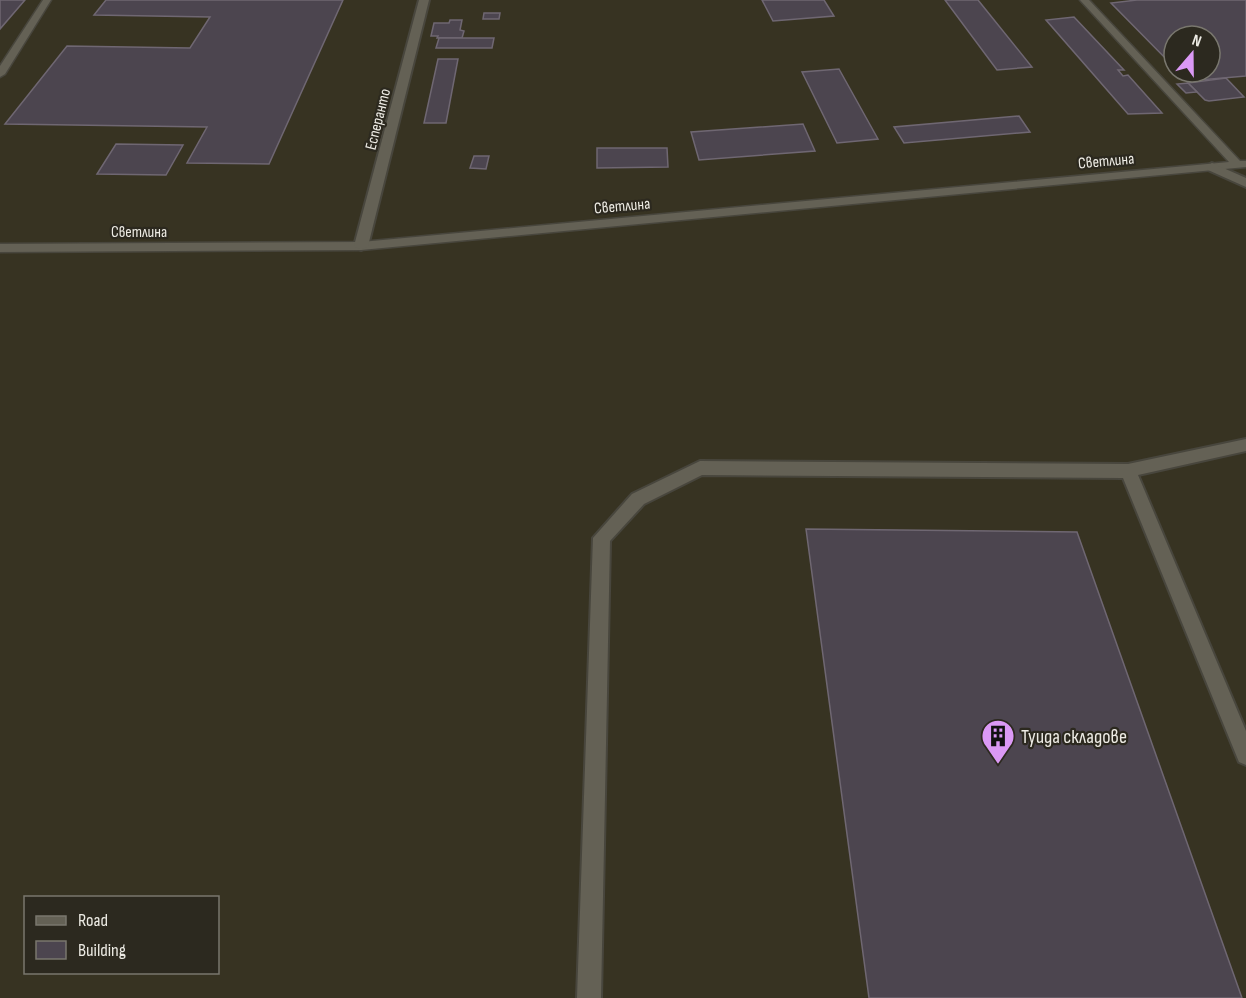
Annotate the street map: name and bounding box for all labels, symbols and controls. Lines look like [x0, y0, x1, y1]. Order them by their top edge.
north arrow [1162, 24, 1222, 84]
text: N [1189, 31, 1204, 52]
street label: Есперанто [362, 87, 395, 152]
street label: Светлина [1077, 150, 1135, 173]
street label: Светлина [593, 195, 651, 218]
street label: Светлина [111, 223, 167, 242]
building icon: Туида складове [980, 718, 1016, 765]
place label: Туида складове [1021, 725, 1127, 749]
legend [24, 896, 219, 974]
text: Road [78, 910, 108, 931]
text: Building [78, 940, 126, 961]

